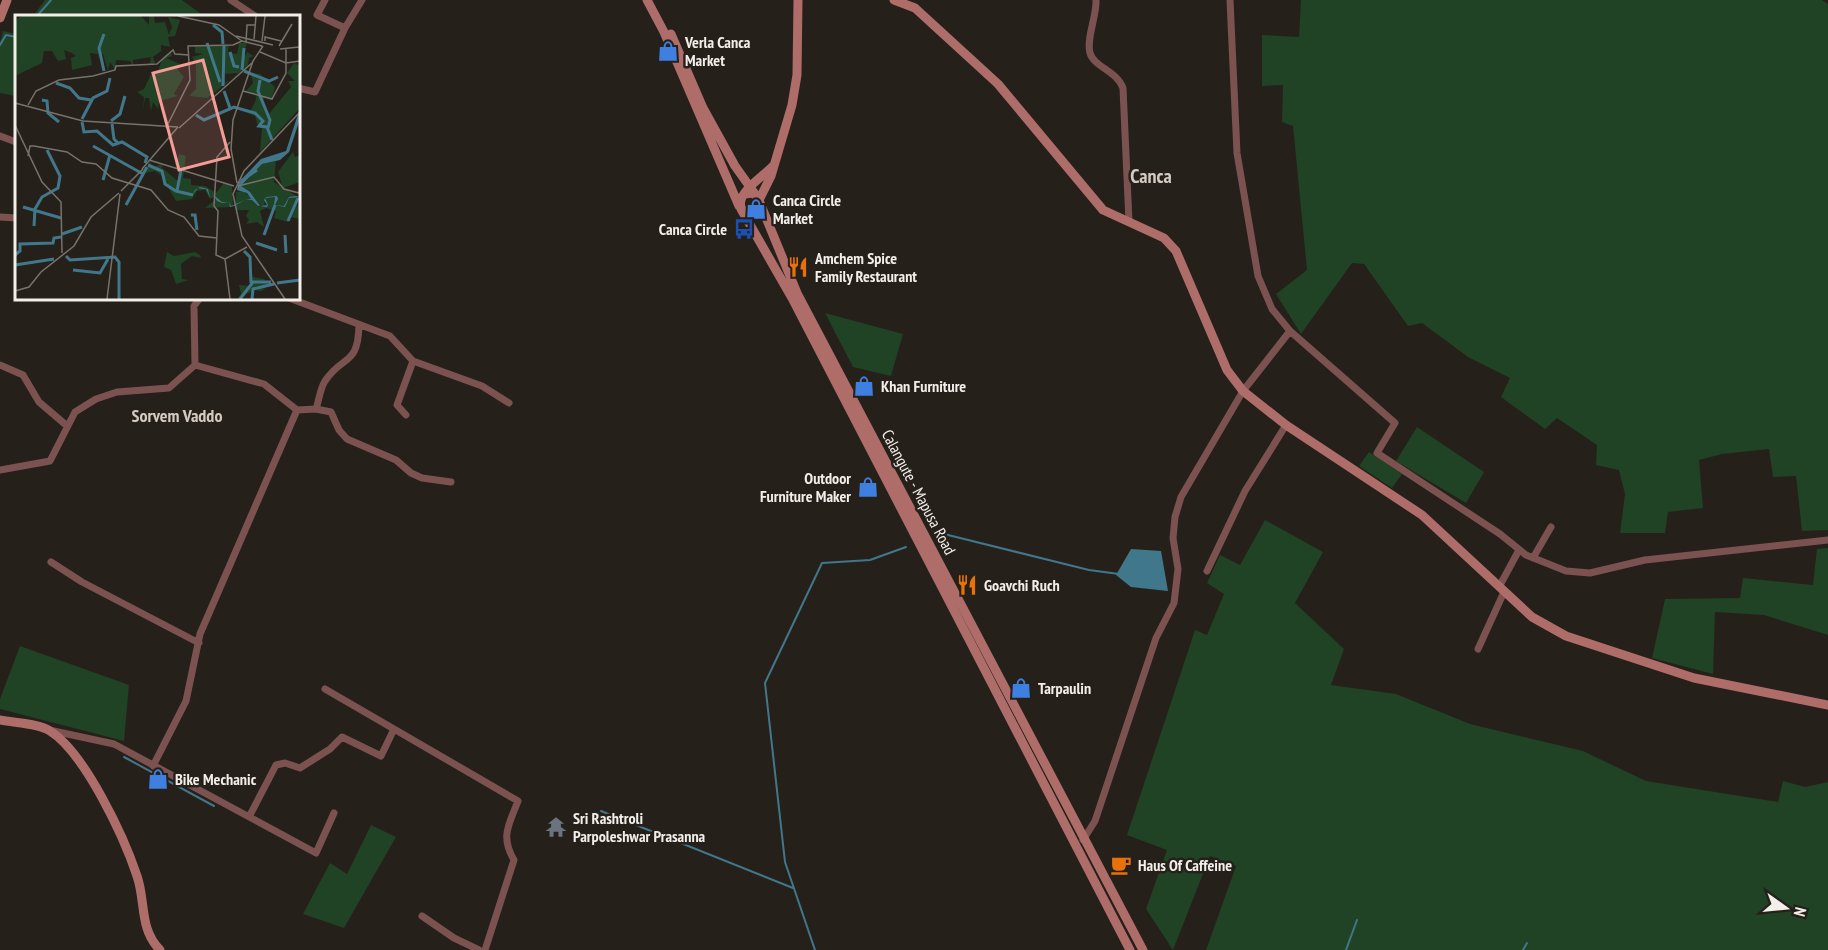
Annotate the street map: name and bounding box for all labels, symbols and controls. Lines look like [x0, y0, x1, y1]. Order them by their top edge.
inset map [15, 15, 300, 300]
place label: Verla Canca Market [684, 32, 751, 70]
shop icon: Verla Canca Market [656, 39, 680, 63]
district label: Canca [1130, 163, 1172, 189]
place label: Canca Circle Market [773, 190, 841, 228]
shop icon: Canca Circle Market [744, 197, 768, 221]
bus stop icon: Canca Circle [732, 217, 756, 241]
place label: Canca Circle [659, 219, 727, 239]
place label: Amchem Spice Family Restaurant [814, 248, 917, 286]
restaurant icon: Amchem Spice Family Restaurant [786, 255, 810, 279]
shop icon: Khan Furniture [852, 374, 876, 398]
place label: Khan Furniture [881, 376, 966, 396]
district label: Sorvem Vaddo [132, 404, 222, 427]
street label: Calangute - Mapusa Road [878, 426, 960, 558]
place label: Outdoor Furniture Maker [760, 468, 851, 506]
shop icon: Outdoor Furniture Maker [856, 475, 880, 499]
restaurant icon: Goavchi Ruch [955, 573, 979, 597]
place label: Goavchi Ruch [984, 575, 1060, 595]
shop icon: Tarpaulin [1009, 676, 1033, 700]
place label: Tarpaulin [1038, 678, 1091, 698]
shop icon: Bike Mechanic [146, 767, 170, 791]
place label: Bike Mechanic [175, 769, 257, 789]
place label: Sri Rashtroli Parpoleshwar Prasanna [573, 808, 706, 846]
temple icon: Sri Rashtroli Parpoleshwar Prasanna [544, 815, 568, 839]
cafe icon: Haus Of Caffeine [1109, 853, 1133, 877]
place label: Haus Of Caffeine [1138, 855, 1232, 875]
north arrow [1756, 878, 1816, 938]
text: N [1790, 905, 1811, 919]

